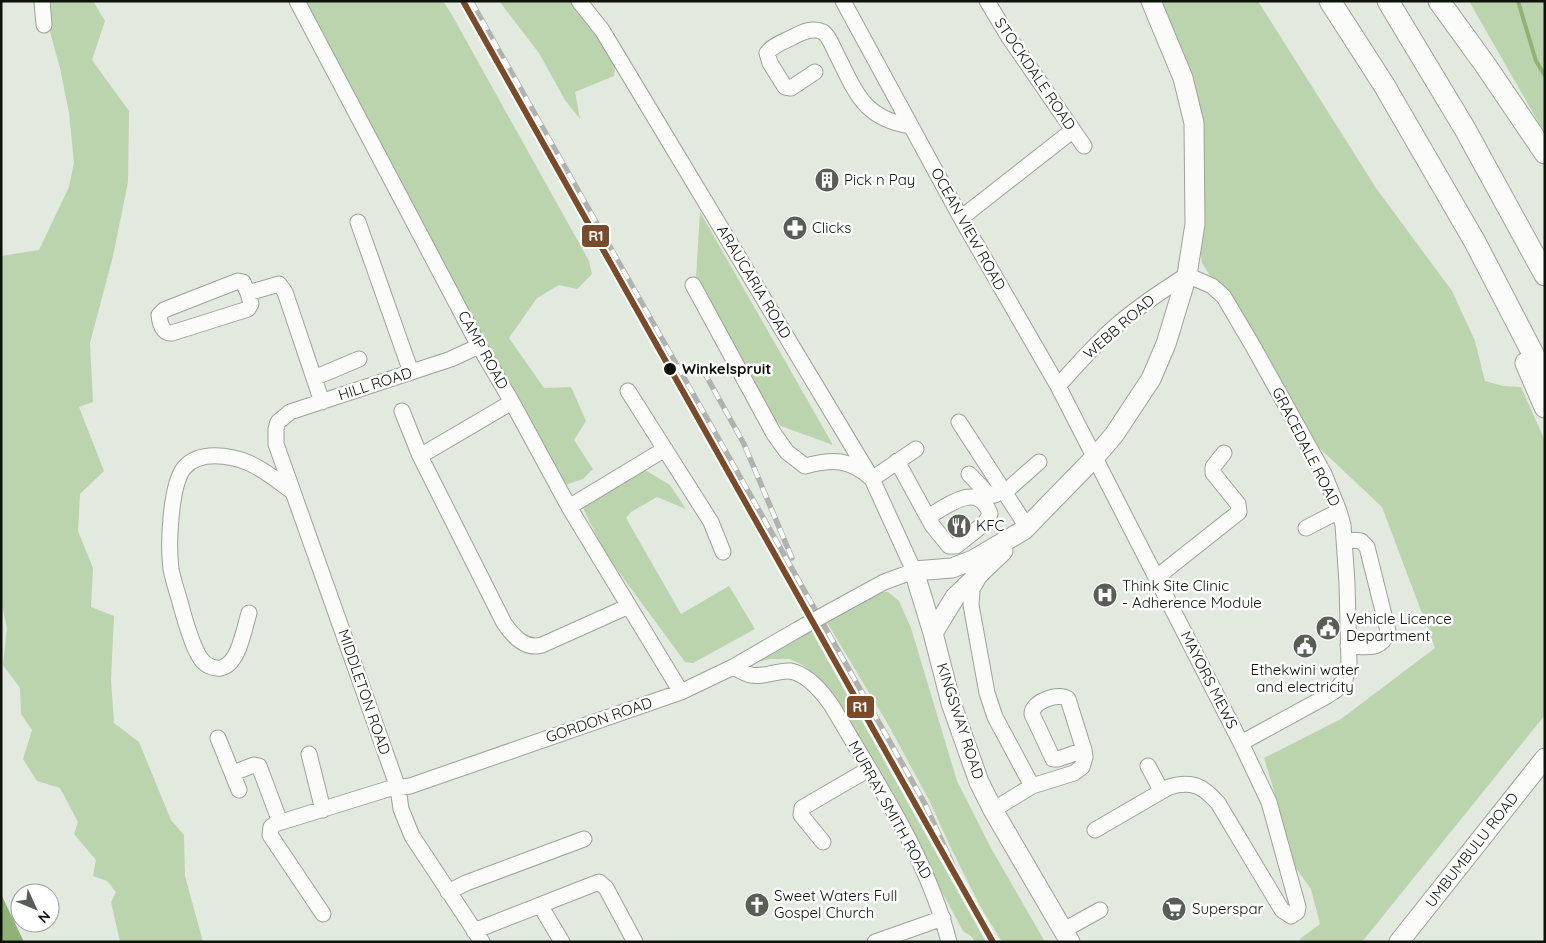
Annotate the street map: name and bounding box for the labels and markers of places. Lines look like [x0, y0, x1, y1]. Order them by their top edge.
building icon: Pick n Pay [814, 167, 840, 193]
place label: Pick n Pay [844, 170, 915, 189]
pharmacy icon: Clicks [782, 215, 808, 241]
place label: Clicks [812, 218, 851, 237]
place label: Winkelspruit [682, 359, 771, 378]
marker: Winkelspruit [662, 361, 678, 377]
restaurant icon: KFC [946, 513, 972, 539]
place label: KFC [976, 516, 1004, 535]
place label: Think Site Clinic - Adherence Module [1122, 576, 1262, 612]
hospital icon: Think Site Clinic - Adherence Module [1092, 582, 1118, 608]
place label: Vehicle Licence Department [1346, 609, 1452, 645]
public building icon: Vehicle Licence Department [1315, 615, 1341, 641]
public building icon: Ethekwini water and electricity [1292, 633, 1318, 659]
place label: Ethekwini water and electricity [1251, 660, 1360, 696]
place label: Sweet Waters Full Gospel Church [774, 886, 897, 922]
church icon: Sweet Waters Full Gospel Church [744, 892, 770, 918]
supermarket icon: Superspar [1161, 896, 1187, 922]
place label: Superspar [1192, 899, 1264, 918]

